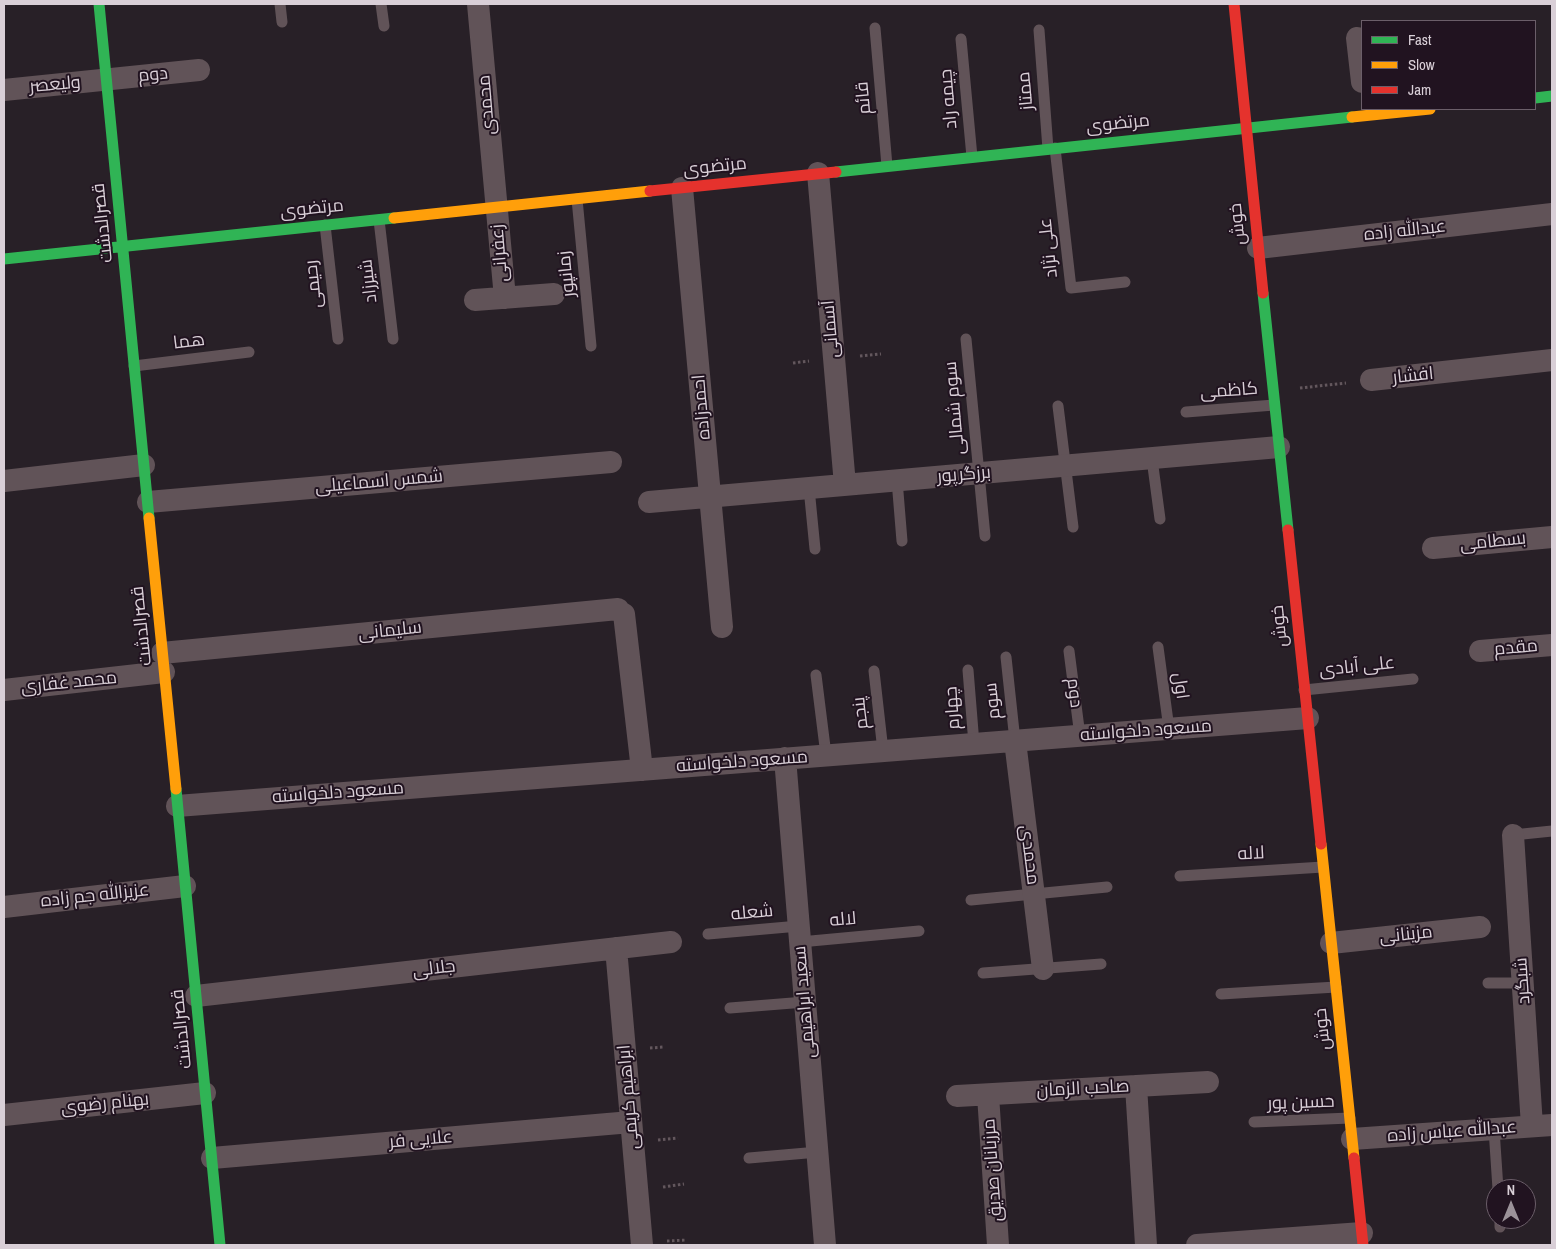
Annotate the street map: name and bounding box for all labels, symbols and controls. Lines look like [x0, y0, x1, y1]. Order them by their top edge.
legend [1361, 20, 1536, 110]
text: Fast [1408, 29, 1431, 50]
text: Slow [1408, 54, 1435, 75]
street label: دوم [137, 63, 169, 87]
street label: چیمه راد [936, 68, 962, 130]
street label: ممتاز [1014, 71, 1038, 111]
street label: ولیعصر [28, 72, 82, 98]
street label: محمدی [474, 74, 500, 136]
text: Jam [1408, 79, 1431, 100]
street label: قائم [852, 81, 876, 115]
street label: مرتضوی [1085, 110, 1151, 138]
street label: مرتضوی [682, 153, 748, 181]
street label: قصرالدشت [88, 182, 118, 264]
street label: مرتضوی [279, 195, 345, 223]
street label: خوش [1225, 202, 1251, 246]
street label: عبدالله زاده [1363, 216, 1447, 246]
street label: علی نژاد [1035, 217, 1063, 279]
street label: زعفرانی [487, 223, 513, 283]
street label: زمانپور [554, 250, 580, 298]
street label: شیرزاد [356, 258, 382, 304]
street label: رحیمی [301, 259, 327, 309]
street label: آسمانی [818, 299, 844, 359]
street label: هما [172, 329, 206, 355]
street label: سوم شمالی [940, 360, 970, 456]
street label: افشار [1391, 363, 1435, 389]
street label: احمدزاده [688, 373, 716, 441]
street label: کاظمی [1199, 378, 1259, 404]
street label: برزگرپور [936, 462, 992, 488]
street label: شمس اسماعیلی [314, 466, 444, 498]
street label: بسطامی [1459, 528, 1527, 556]
street label: قصرالدشت [127, 585, 157, 667]
street label: خوش [1267, 604, 1293, 648]
street label: سلیمانی [357, 617, 423, 645]
street label: مقدم [1493, 635, 1539, 661]
street label: علی آبادی [1318, 652, 1396, 682]
street label: محمد غفاری [20, 667, 118, 699]
street label: اول [1167, 671, 1193, 701]
street label: دوم [1061, 677, 1087, 709]
street label: سوم [980, 682, 1006, 720]
street label: چهارم [941, 686, 965, 730]
street label: پنجم [848, 695, 874, 731]
street label: مسعود دلخواسته [1079, 716, 1213, 746]
street label: مسعود دلخواسته [675, 747, 809, 777]
street label: مسعود دلخواسته [271, 778, 405, 808]
street label: محمدی [1015, 824, 1043, 886]
street label: لاله [1237, 843, 1265, 865]
street label: عزیزالله جم زاده [40, 880, 150, 912]
street label: شعله [730, 900, 774, 926]
street label: لاله [829, 908, 857, 932]
street label: مزینانی [1378, 921, 1434, 949]
street label: سعید ابراهیمی [789, 945, 821, 1059]
street label: جلالی [411, 956, 457, 982]
street label: شبگرد [1511, 957, 1535, 1005]
street label: قصرالدشت [167, 988, 197, 1070]
street label: خوش [1310, 1007, 1336, 1051]
street label: ابراهیم کریمی [614, 1044, 644, 1150]
street label: صاحب الزمان [1036, 1076, 1130, 1102]
street label: بهنام رضوی [60, 1089, 150, 1119]
street label: حسین پور [1267, 1091, 1335, 1115]
street label: عبدالله عباس زاده [1387, 1117, 1517, 1147]
street label: مرزبانان صدیق [979, 1118, 1007, 1222]
street label: علایی فر [388, 1126, 454, 1154]
north arrow [1486, 1179, 1536, 1229]
text: N [1507, 1181, 1515, 1199]

